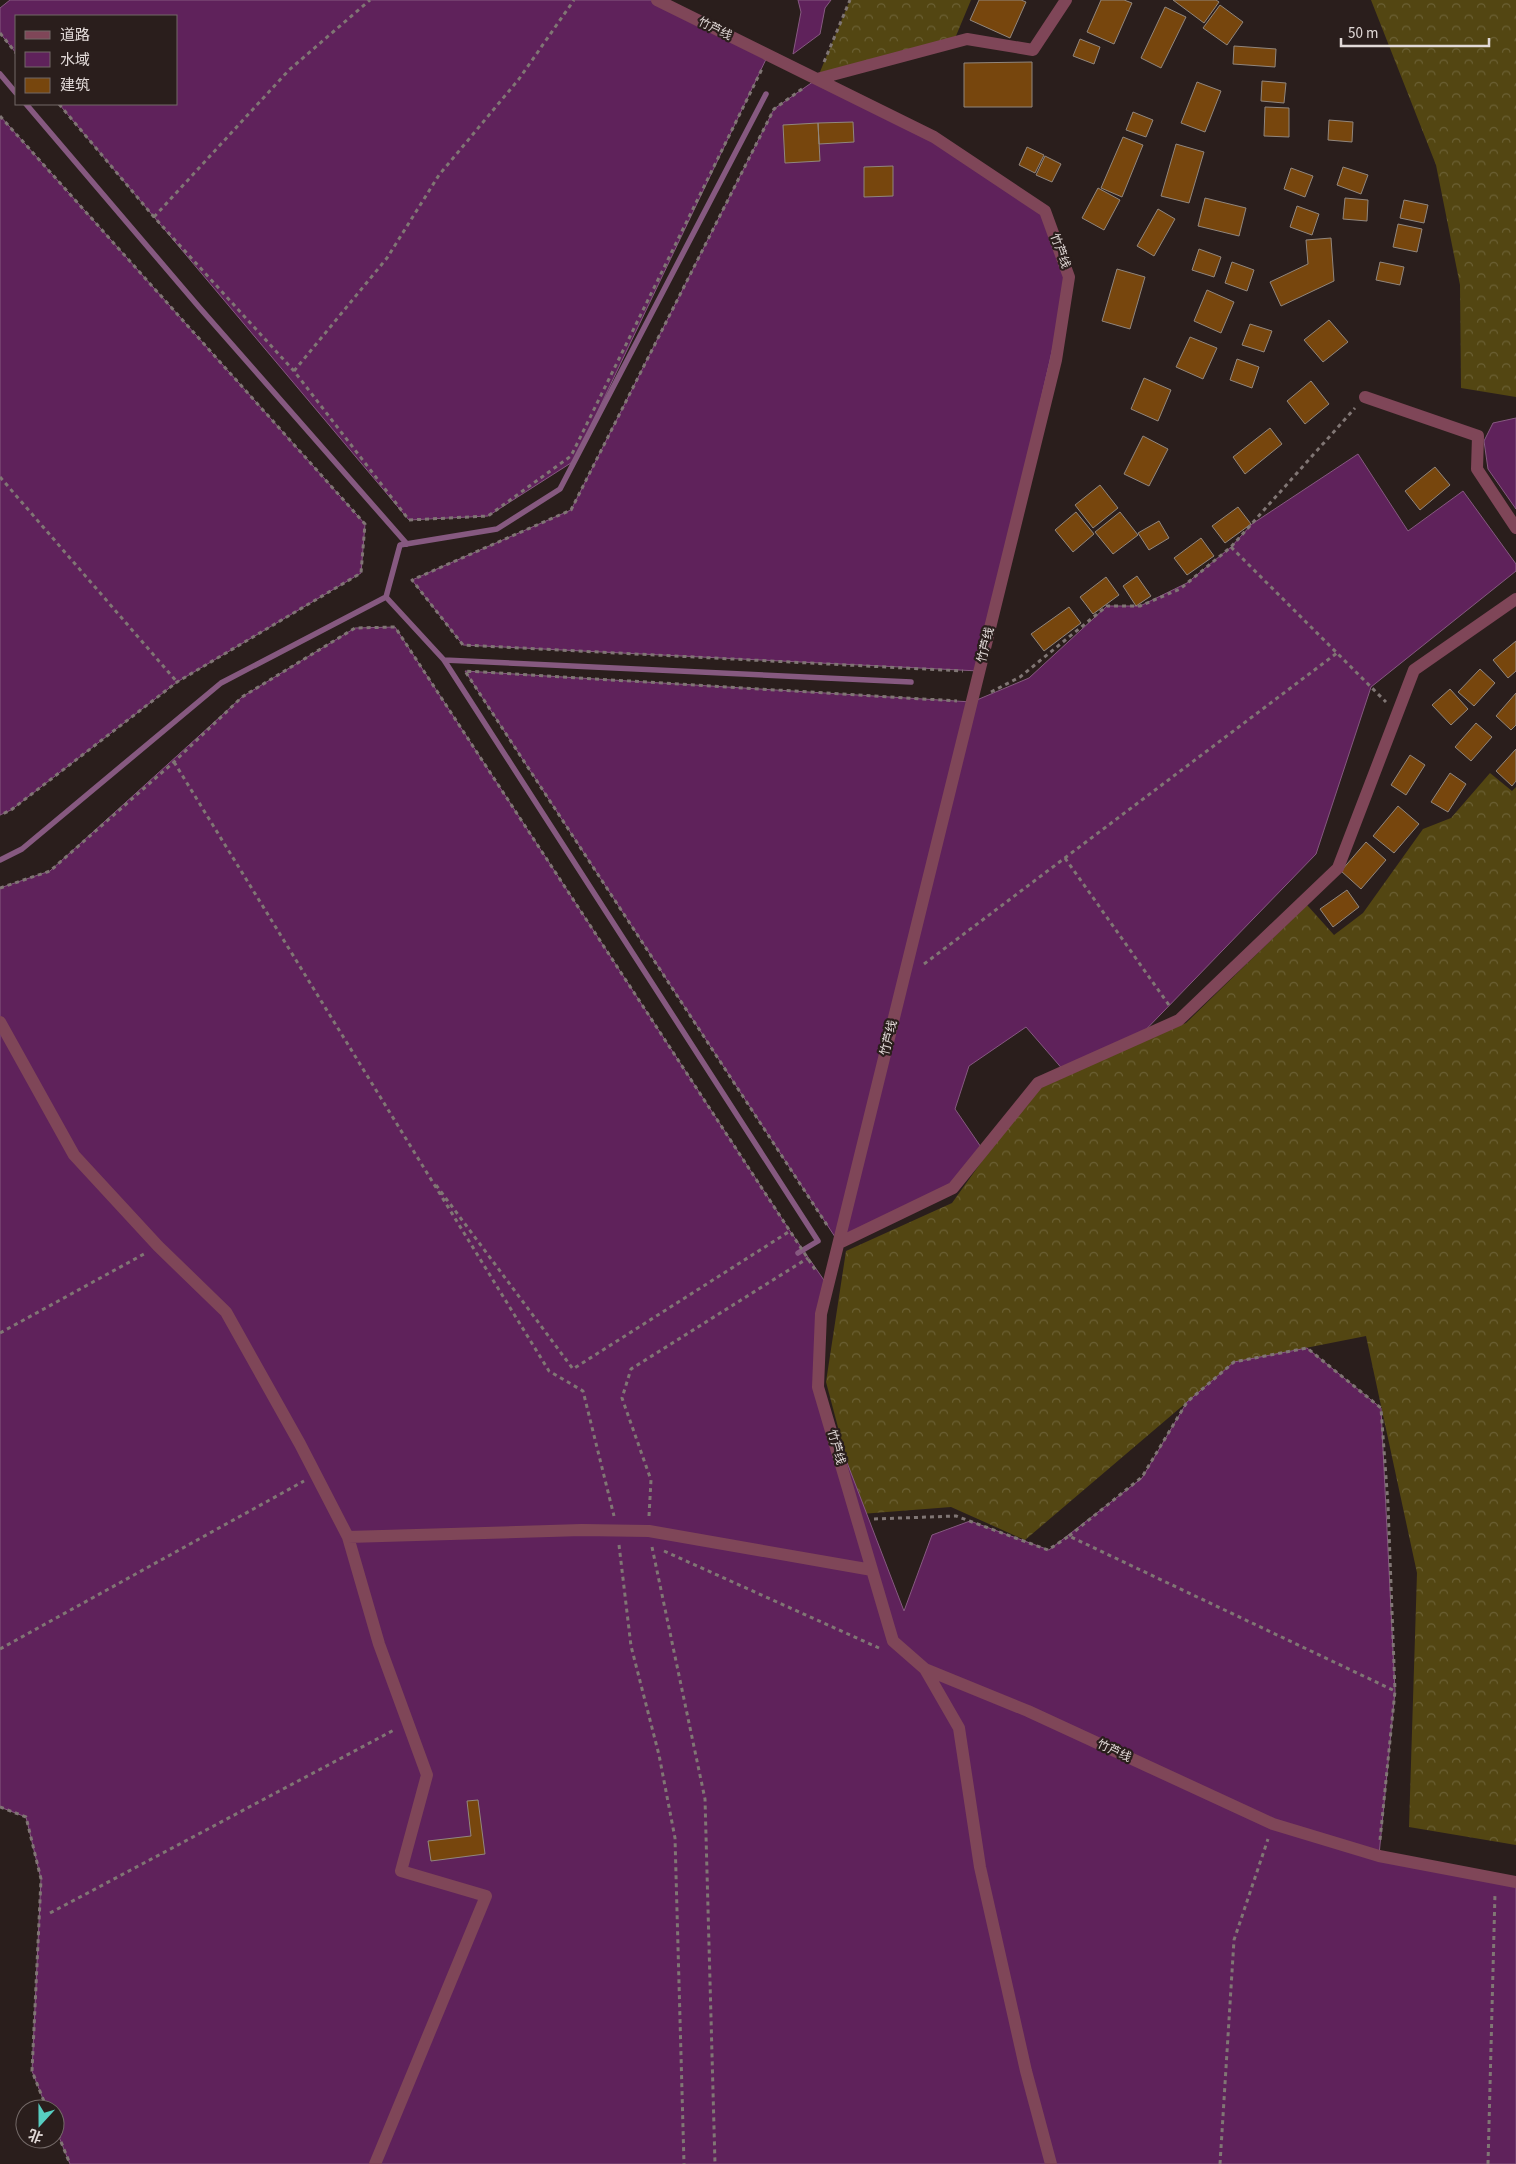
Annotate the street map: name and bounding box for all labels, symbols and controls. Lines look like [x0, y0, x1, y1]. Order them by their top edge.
street label: 竹芦线 [695, 13, 735, 45]
legend [15, 15, 178, 105]
scale bar [1341, 15, 1488, 47]
text: 50 m [1348, 23, 1378, 44]
text: 道路 [60, 25, 90, 46]
text: 水域 [60, 50, 90, 71]
text: 建筑 [60, 75, 90, 96]
street label: 竹芦线 [1046, 231, 1074, 271]
street label: 竹芦线 [973, 625, 999, 665]
street label: 竹芦线 [876, 1018, 902, 1058]
street label: 竹芦线 [823, 1427, 849, 1467]
street label: 竹芦线 [1094, 1736, 1134, 1766]
north arrow [15, 2099, 65, 2149]
text: 北 [26, 2123, 46, 2147]

